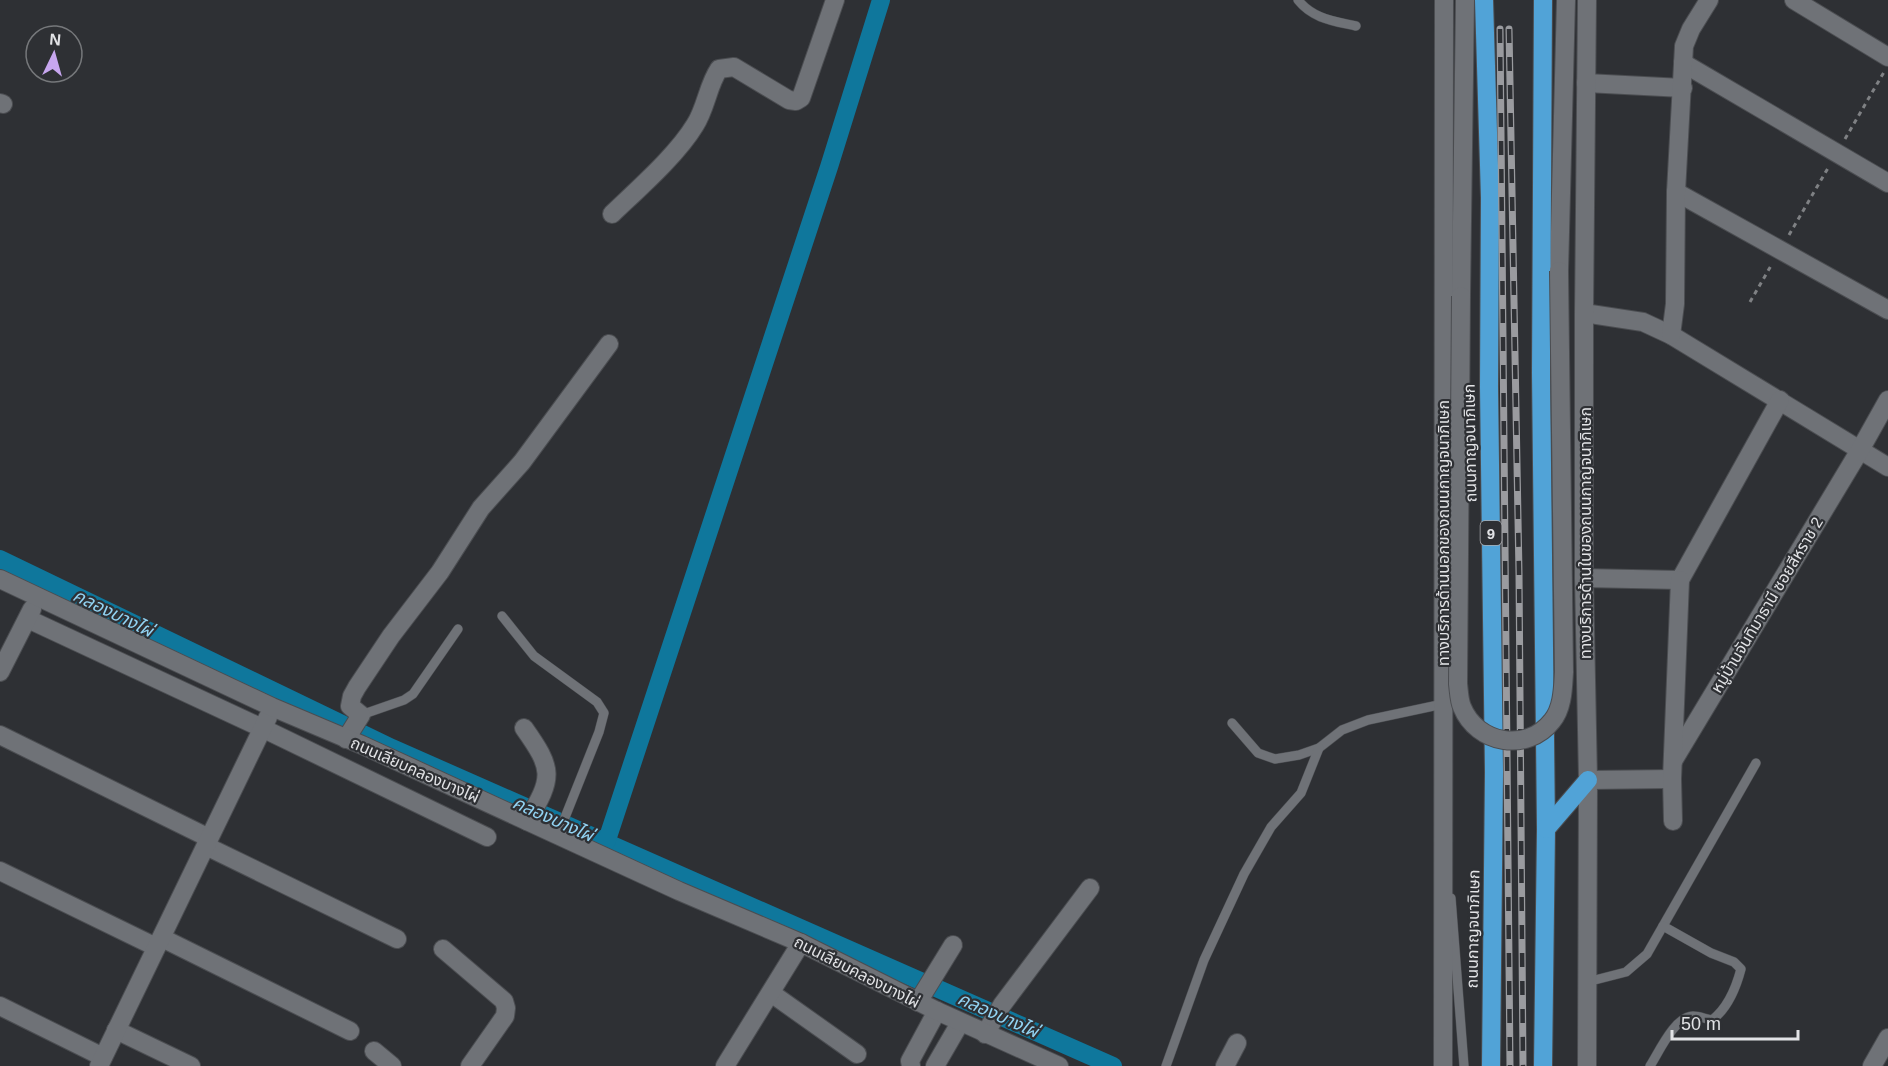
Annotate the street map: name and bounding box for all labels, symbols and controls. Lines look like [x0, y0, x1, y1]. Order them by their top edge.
north arrow [24, 24, 84, 84]
text: N [49, 31, 62, 49]
street label: ถนนกาญจนาภิเษก [1460, 383, 1480, 503]
street label: ทางบริการด้านนอกของถนนกาญจนาภิเษก [1435, 400, 1452, 666]
street label: ทางบริการด้านในของถนนกาญจนาภิเษก [1577, 407, 1594, 659]
street label: หมู่บ้านจันทิมาธานี ซอยสีหราช 2 [1708, 514, 1827, 696]
road number: 9 [1480, 521, 1502, 545]
water label: คลองบางไผ่ [70, 585, 159, 642]
street label: ถนนเลียบคลองบางไผ่ [348, 734, 482, 806]
water label: คลองบางไผ่ [510, 792, 599, 847]
street label: ถนนกาญจนาภิเษก [1463, 869, 1483, 989]
street label: ถนนเลียบคลองบางไผ่ [791, 933, 923, 1011]
water label: คลองบางไผ่ [955, 988, 1044, 1043]
scale bar [1672, 1003, 1798, 1041]
text: 50 m [1681, 1014, 1721, 1034]

